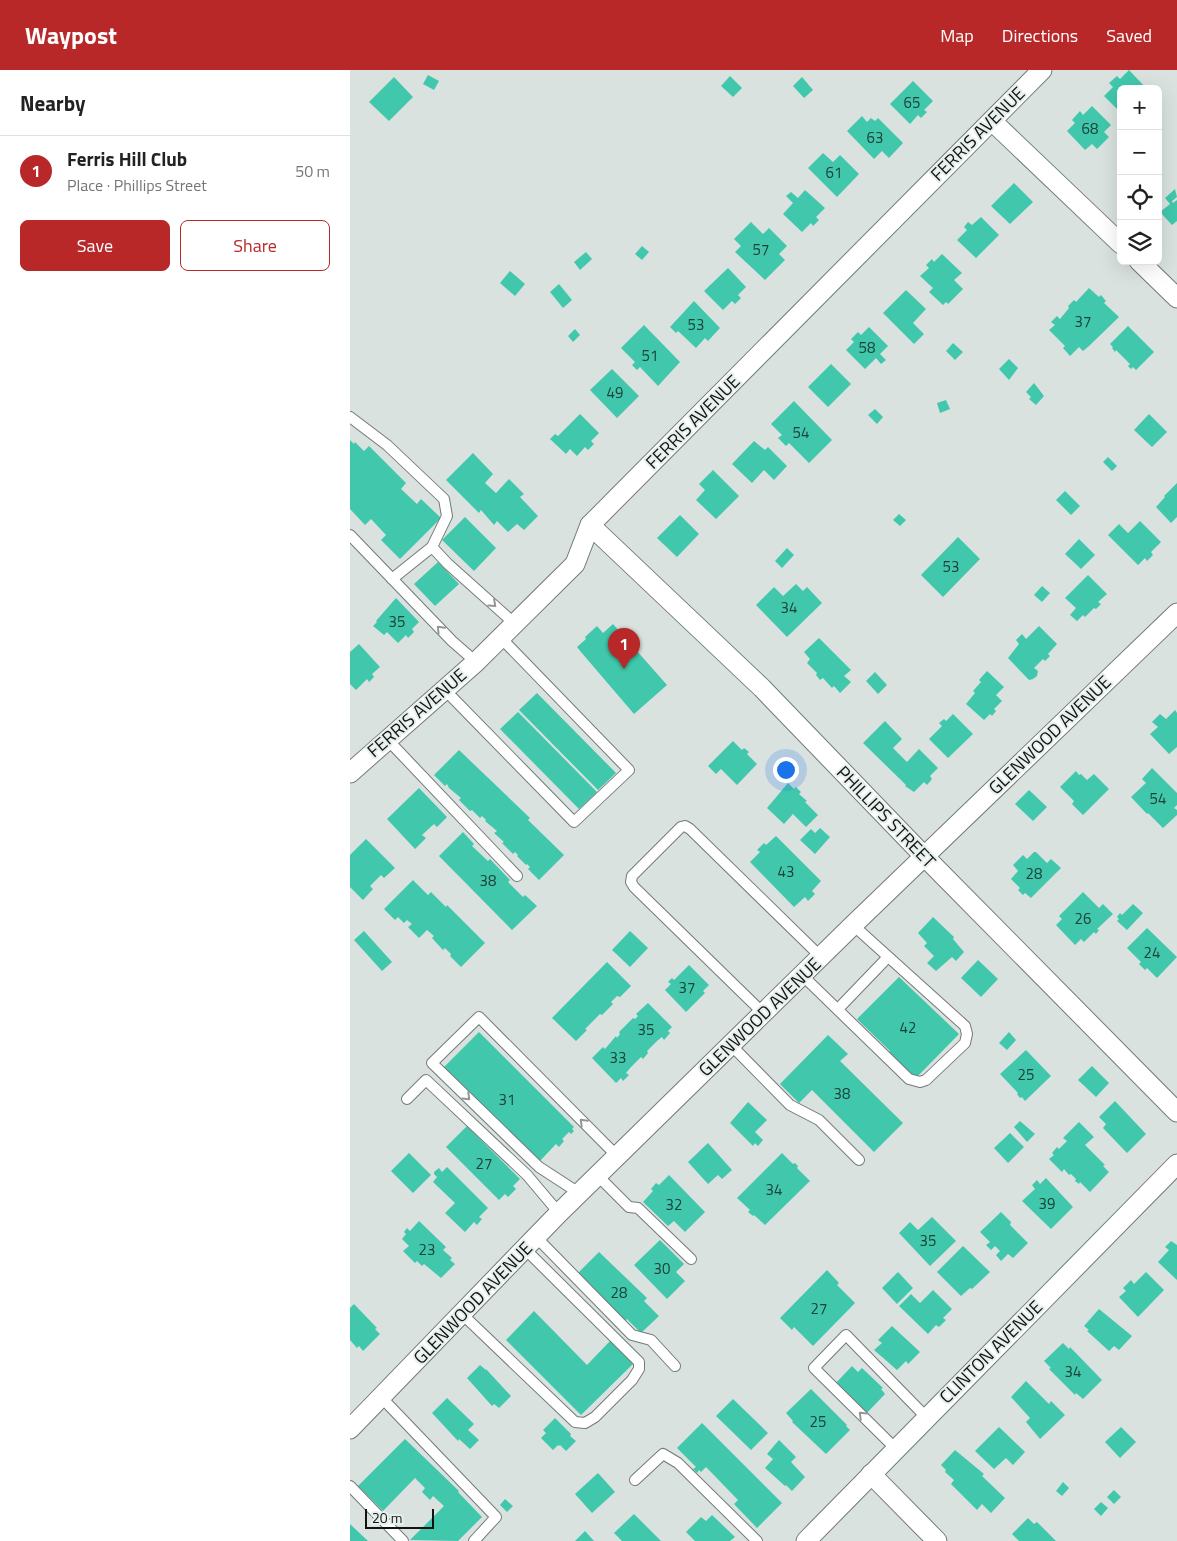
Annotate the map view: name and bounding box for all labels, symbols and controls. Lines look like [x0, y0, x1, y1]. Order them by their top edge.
text: Waypost [25, 17, 117, 53]
text: Map [940, 22, 974, 49]
text: Directions [1002, 22, 1078, 49]
text: Saved [1106, 22, 1152, 49]
street label: FERRIS AVENUE [924, 80, 1031, 187]
map controls [1117, 85, 1162, 265]
button: + [1117, 85, 1162, 130]
text: Nearby [20, 87, 85, 119]
house number: 65 [904, 91, 920, 114]
house number: 68 [1082, 117, 1098, 140]
house number: 63 [867, 126, 883, 149]
button: − [1117, 130, 1162, 175]
text: Ferris Hill Club [67, 144, 187, 173]
text: 1 [32, 159, 40, 183]
text: 50 m [295, 159, 330, 183]
house number: 61 [826, 161, 842, 184]
text: Place · Phillips Street [67, 173, 207, 197]
button: locate [1117, 175, 1162, 220]
button: Save [20, 220, 170, 271]
button: Share [180, 220, 330, 271]
button: layers [1117, 220, 1162, 265]
house number: 57 [753, 238, 769, 261]
house number: 37 [1075, 310, 1091, 333]
house number: 53 [688, 313, 704, 336]
house number: 58 [859, 336, 875, 359]
house number: 51 [642, 344, 658, 367]
street label: FERRIS AVENUE [639, 368, 746, 475]
house number: 49 [607, 381, 623, 404]
house number: 54 [793, 421, 809, 444]
house number: 53 [943, 555, 959, 578]
house number: 34 [781, 596, 797, 619]
one-way arrow [487, 598, 496, 607]
house number: 35 [389, 610, 405, 633]
one-way arrow [437, 626, 446, 635]
pin: 1 [608, 628, 640, 669]
street label: FERRIS AVENUE [361, 662, 472, 764]
street label: GLENWOOD AVENUE [982, 669, 1117, 800]
your location [773, 757, 799, 783]
street label: PHILLIPS STREET [830, 759, 943, 874]
house number: 54 [1150, 787, 1166, 810]
house number: 43 [778, 860, 794, 883]
house number: 28 [1026, 862, 1042, 885]
house number: 38 [480, 869, 496, 892]
house number: 26 [1075, 907, 1091, 930]
house number: 24 [1144, 941, 1160, 964]
street label: GLENWOOD AVENUE [692, 951, 827, 1082]
house number: 37 [679, 976, 695, 999]
house number: 42 [900, 1016, 916, 1039]
house number: 35 [638, 1018, 654, 1041]
house number: 33 [610, 1046, 626, 1069]
house number: 25 [1018, 1063, 1034, 1086]
house number: 38 [834, 1082, 850, 1105]
house number: 31 [499, 1088, 515, 1111]
one-way arrow [462, 1091, 471, 1100]
one-way arrow [579, 1118, 588, 1127]
house number: 27 [476, 1152, 492, 1175]
house number: 34 [766, 1178, 782, 1201]
house number: 39 [1039, 1192, 1055, 1215]
house number: 32 [666, 1193, 682, 1216]
house number: 35 [920, 1229, 936, 1252]
street label: GLENWOOD AVENUE [407, 1235, 538, 1370]
house number: 23 [419, 1238, 435, 1261]
house number: 30 [654, 1257, 670, 1280]
house number: 28 [611, 1281, 627, 1304]
street label: CLINTON AVENUE [933, 1294, 1048, 1409]
house number: 27 [811, 1297, 827, 1320]
house number: 34 [1065, 1360, 1081, 1383]
house number: 25 [810, 1410, 826, 1433]
one-way arrow [858, 1412, 867, 1421]
scale bar [365, 1506, 434, 1529]
text: 20 m [372, 1507, 402, 1528]

